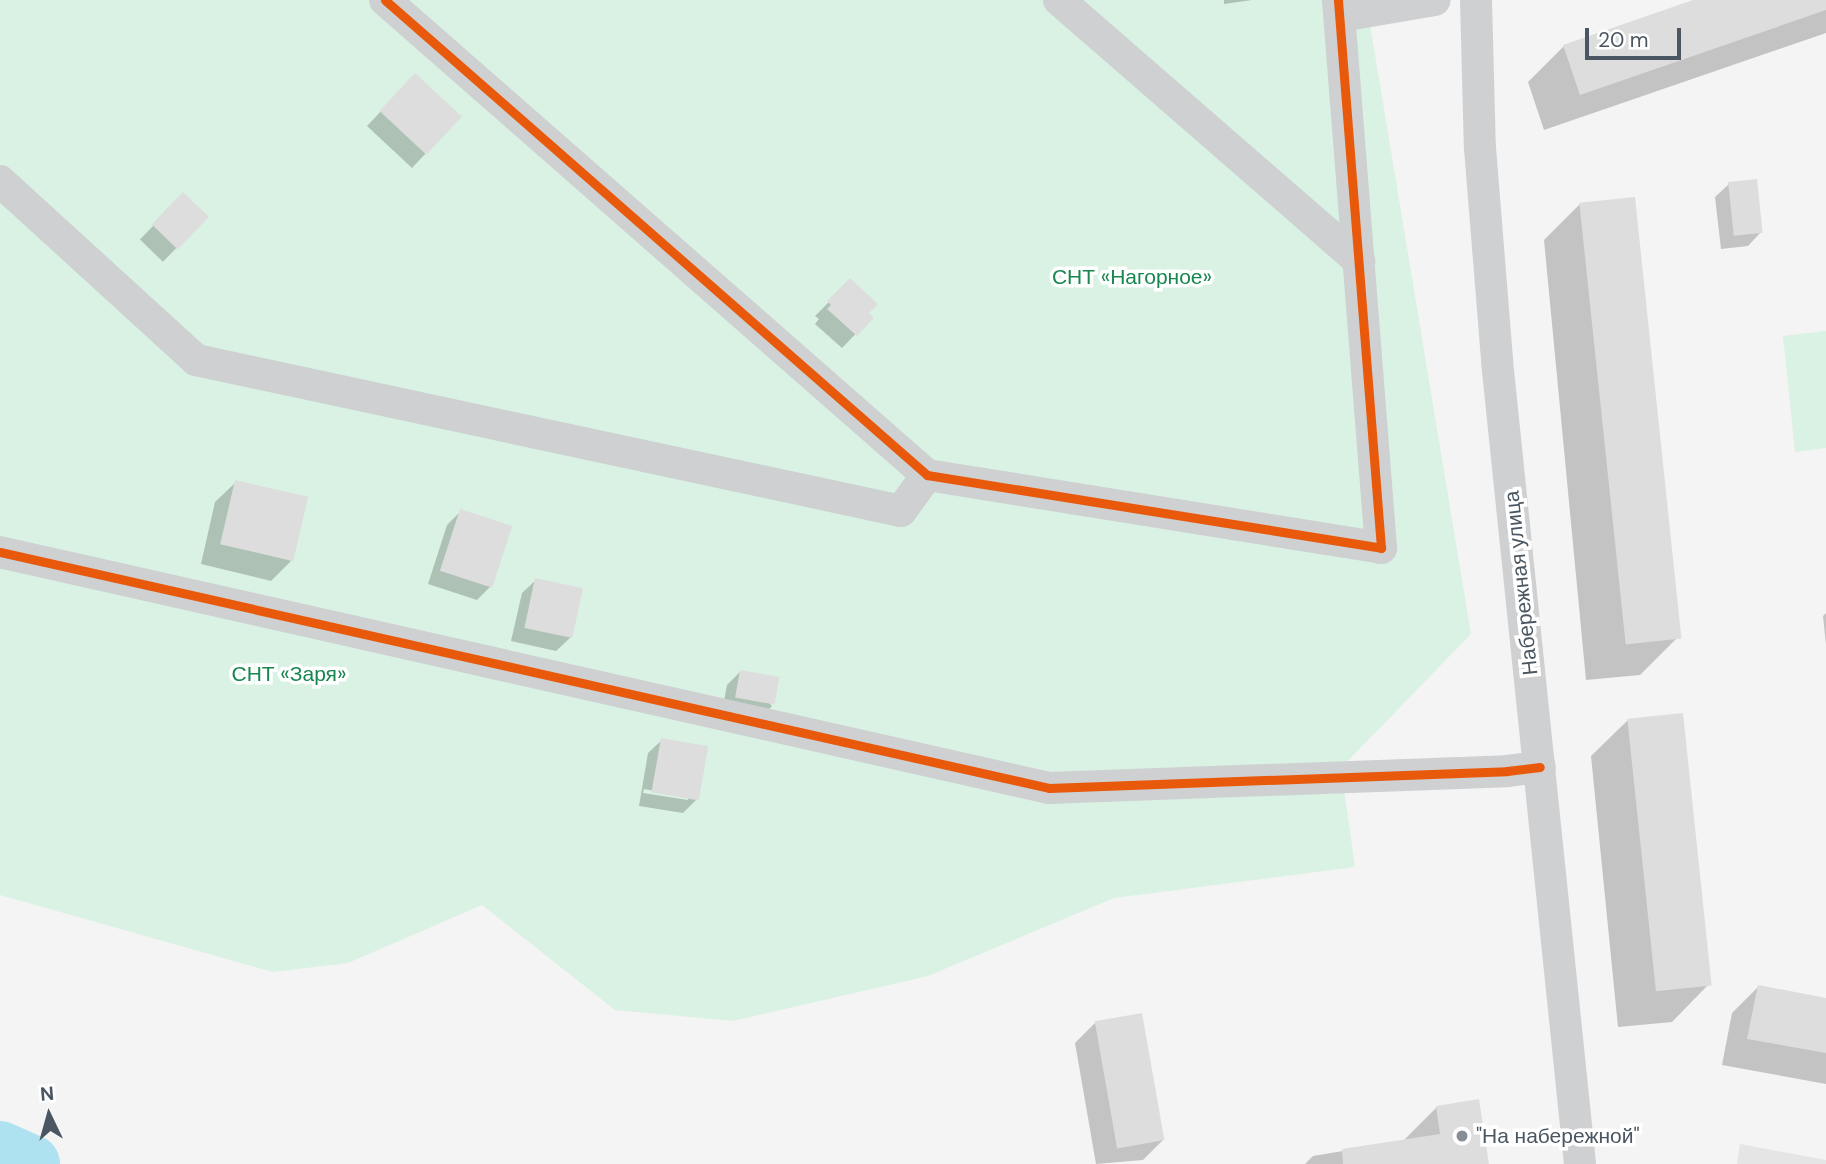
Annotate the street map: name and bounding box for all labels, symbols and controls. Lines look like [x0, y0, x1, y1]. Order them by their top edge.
scale bar [1588, 14, 1684, 58]
text: 20 m [1598, 26, 1649, 54]
park label: СНТ «Нагорное» [1052, 264, 1212, 290]
street label: Набережная улица [1499, 489, 1543, 677]
park label: СНТ «Заря» [232, 661, 346, 687]
north arrow [14, 1080, 84, 1150]
text: N [39, 1081, 55, 1107]
place label: "На набережной" [1476, 1123, 1640, 1149]
marker: "На набережной" [1454, 1128, 1470, 1144]

